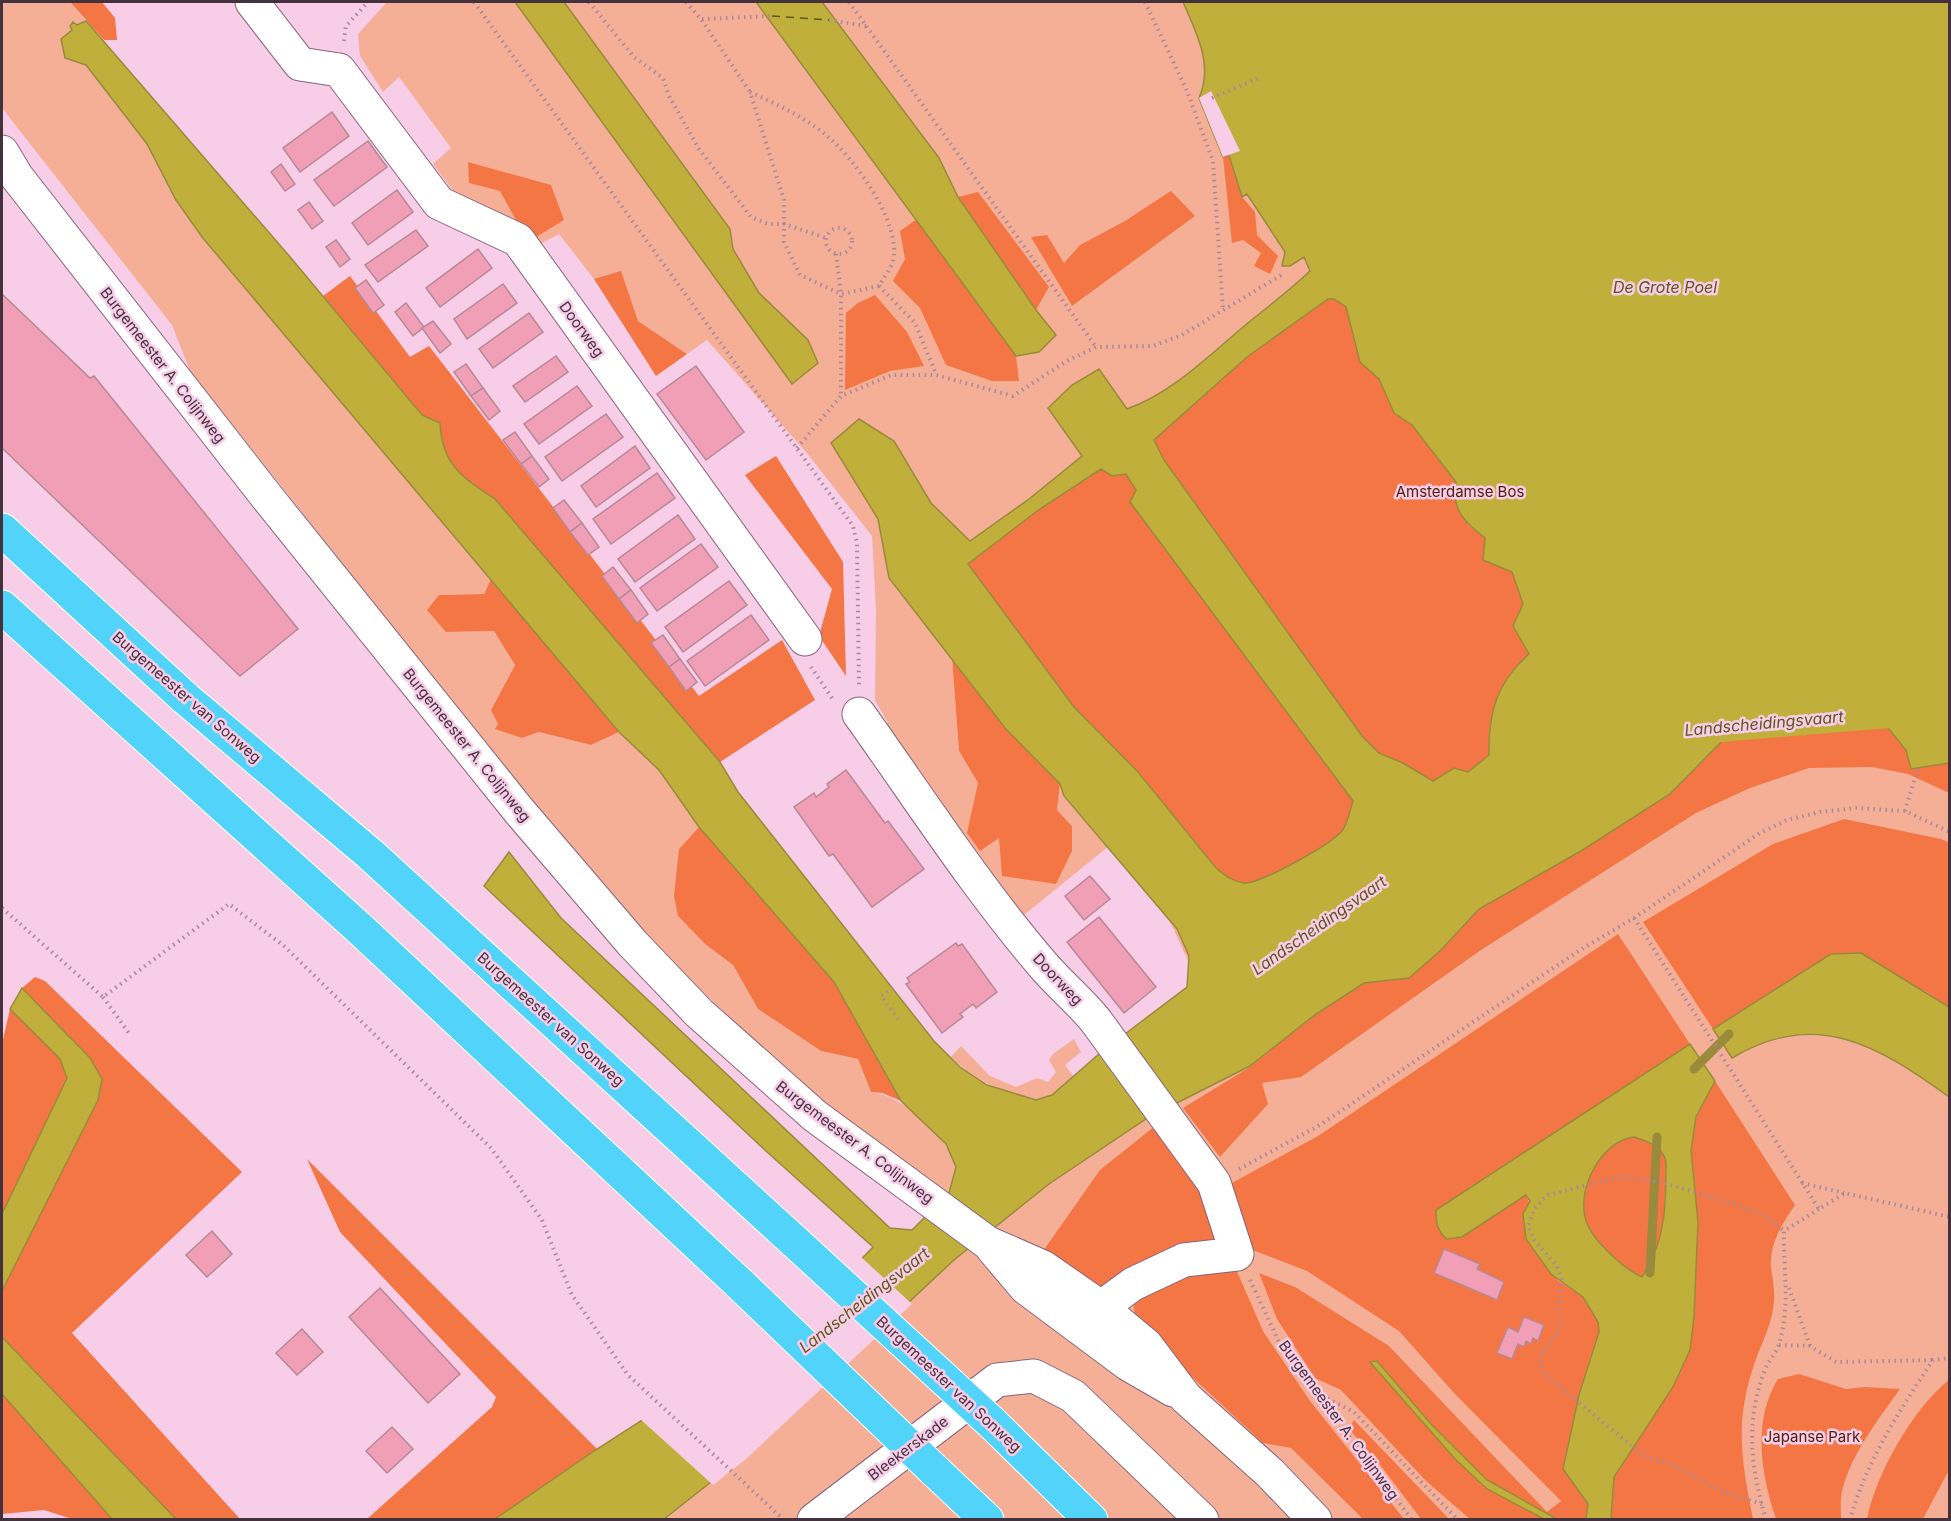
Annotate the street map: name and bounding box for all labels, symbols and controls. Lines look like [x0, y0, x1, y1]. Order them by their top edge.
water label: De Grote Poel [1613, 277, 1717, 297]
street label: Burgemeester A. Colijnweg [96, 283, 230, 447]
street label: Doorweg [555, 297, 609, 361]
park label: Amsterdamse Bos [1396, 482, 1524, 501]
street label: Burgemeester van Sonweg [109, 627, 265, 767]
street label: Burgemeester A. Colijnweg [399, 664, 535, 826]
water label: Landscheidingsvaart [1684, 706, 1845, 740]
water label: Landscheidingsvaart [1248, 871, 1391, 979]
street label: Burgemeester van Sonweg [474, 948, 628, 1090]
street label: Doorweg [1029, 949, 1087, 1009]
street label: Burgemeester A. Colijnweg [772, 1076, 938, 1208]
water label: Landscheidingsvaart [795, 1243, 934, 1357]
street label: Burgemeester van Sonweg [873, 1312, 1025, 1456]
street label: Burgemeester A. Colijnweg [1275, 1337, 1403, 1503]
street label: Bleekerskade [864, 1412, 952, 1484]
park label: Japanse Park [1764, 1427, 1861, 1446]

